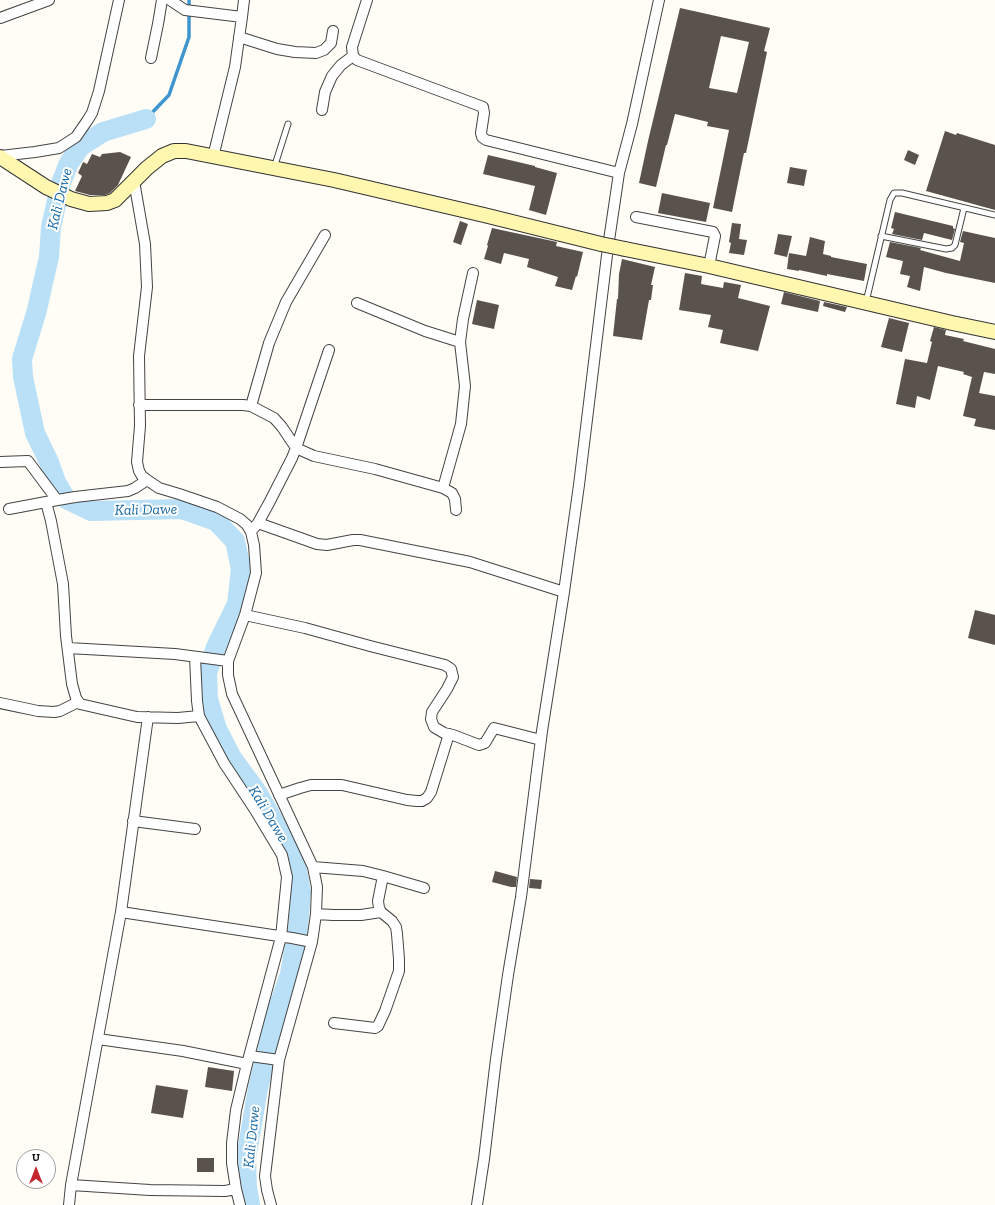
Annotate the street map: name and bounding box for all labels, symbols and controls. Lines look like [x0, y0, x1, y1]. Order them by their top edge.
water label: Kali Dawe [44, 167, 76, 231]
water label: Kali Dawe [115, 500, 177, 520]
water label: Kali Dawe [244, 783, 292, 845]
water label: Kali Dawe [240, 1105, 264, 1169]
north arrow [16, 1149, 56, 1189]
text: U [32, 1151, 40, 1164]

